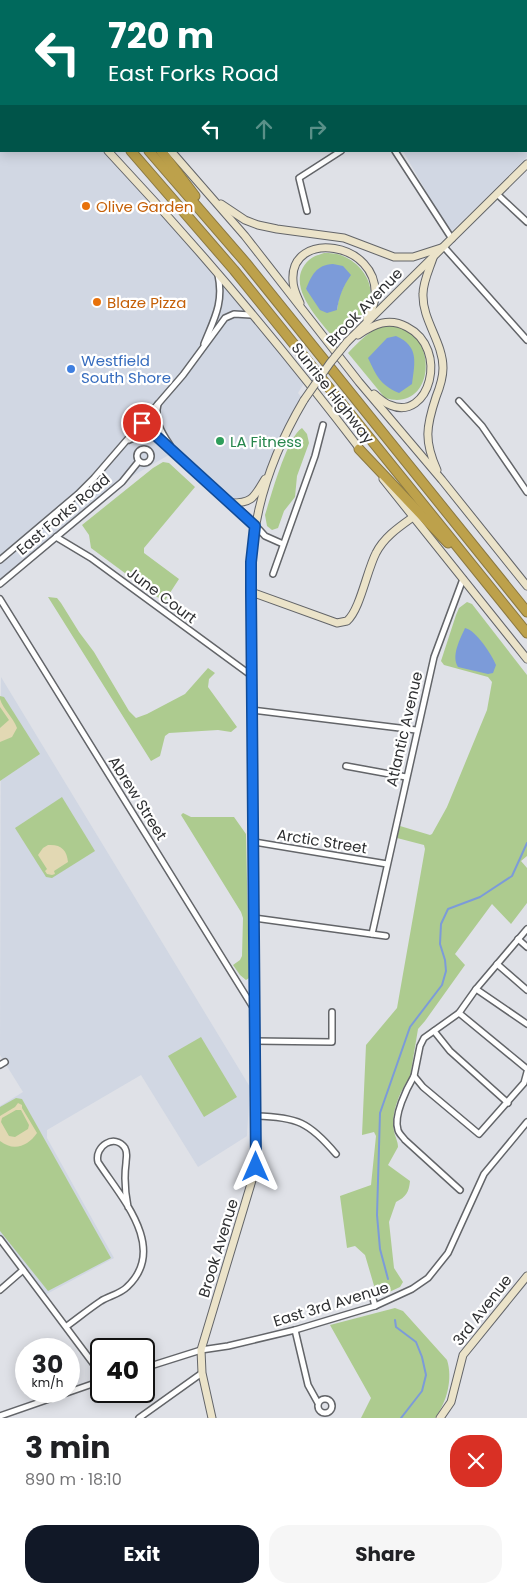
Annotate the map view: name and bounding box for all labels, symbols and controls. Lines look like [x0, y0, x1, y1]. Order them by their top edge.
text: 720 m [108, 11, 214, 60]
icon: left [25, 20, 90, 85]
text: East Forks Road [108, 58, 279, 89]
icon: left [197, 115, 225, 143]
icon: ahead [250, 115, 278, 143]
icon: right [303, 115, 331, 143]
place label: Olive Garden [96, 196, 193, 217]
marker: Olive Garden [80, 200, 92, 212]
street label: Brook Avenue [321, 263, 407, 351]
place label: Blaze Pizza [107, 292, 186, 313]
marker: Blaze Pizza [91, 296, 103, 308]
street label: Sunrise Highway [287, 338, 380, 448]
place label: Westfield South Shore [81, 350, 171, 388]
marker: Westfield South Shore [65, 363, 77, 375]
pin [121, 402, 163, 444]
icon: arrive [128, 409, 156, 437]
place label: LA Fitness [230, 431, 302, 452]
marker: LA Fitness [214, 435, 226, 447]
street label: East Forks Road [12, 469, 114, 559]
street label: June Court [123, 562, 201, 628]
street label: Atlantic Avenue [381, 669, 427, 789]
street label: Abrew Street [104, 752, 172, 844]
street label: Arctic Street [275, 824, 369, 858]
position arrow [229, 1140, 281, 1192]
street label: Brook Avenue [193, 1196, 243, 1300]
street label: 3rd Avenue [448, 1270, 516, 1350]
street label: East 3rd Avenue [271, 1276, 391, 1332]
speed limit sign: 40 [90, 1338, 155, 1403]
text: 30 [32, 1347, 63, 1382]
text: km/h [32, 1374, 63, 1391]
text: 3 min [25, 1426, 110, 1469]
button: close [450, 1435, 502, 1487]
text: 890 m · 18:10 [25, 1468, 122, 1491]
button: Exit [25, 1525, 259, 1583]
button: Share [269, 1525, 502, 1583]

